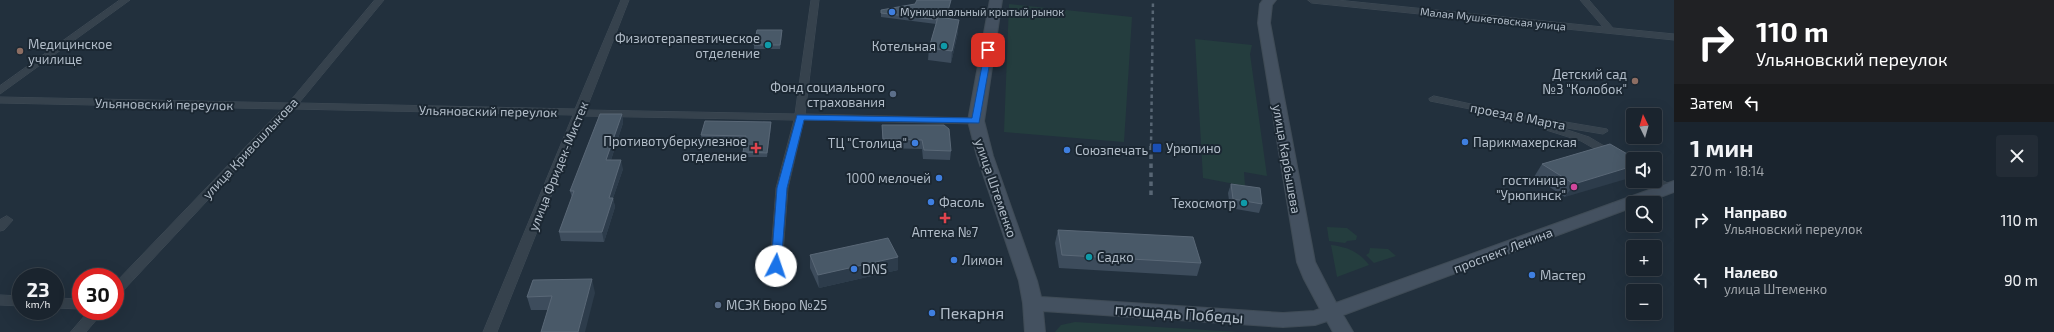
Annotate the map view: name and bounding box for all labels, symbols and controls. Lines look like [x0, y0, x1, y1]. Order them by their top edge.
street label: Малая Мушкетовская улица [1419, 4, 1567, 34]
place label: Муниципальный крытый рынок [900, 5, 1064, 19]
marker: Муниципальный крытый рынок [887, 7, 897, 17]
text: 110 m [1756, 14, 1829, 48]
icon: right [1690, 16, 1742, 68]
place label: Физиотерапевтическое отделение [615, 30, 760, 61]
pin [971, 33, 1005, 67]
place label: Медицинское училище [28, 36, 112, 67]
place label: Котельная [872, 38, 936, 54]
icon: arrive [977, 39, 999, 61]
marker: Физиотерапевтическое отделение [763, 40, 773, 50]
marker: Котельная [939, 41, 949, 51]
marker: Медицинское училище [15, 46, 25, 56]
text: Ульяновский переулок [1756, 48, 1948, 70]
place label: Детский сад №3 "Колобок" [1542, 66, 1627, 97]
marker: Детский сад №3 "Колобок" [1630, 76, 1640, 86]
place label: Фонд социального страхования [770, 79, 885, 110]
marker: Фонд социального страхования [888, 89, 898, 99]
icon: left [1741, 92, 1763, 114]
street label: улица Кривошлыкова [199, 94, 301, 202]
text: Затем [1690, 94, 1733, 112]
street label: Ульяновский переулок [95, 95, 233, 113]
street label: улица Фридек-Мистек [525, 99, 591, 233]
street label: проезд 8 Марта [1469, 99, 1567, 133]
street label: Ульяновский переулок [419, 102, 557, 120]
street label: улица Карбышева [1270, 103, 1304, 215]
north arrow [1626, 108, 1662, 144]
map controls [1626, 108, 1662, 320]
place label: Противотуберкулезное отделение [603, 133, 747, 164]
text: 1 мин [1690, 133, 1754, 162]
place label: Парикмахерская [1473, 134, 1577, 150]
place label: ТЦ "Столица" [828, 135, 907, 151]
button: close [1996, 135, 2038, 177]
street label: улица Штеменко [972, 137, 1020, 239]
marker: Парикмахерская [1460, 137, 1470, 147]
marker: ТЦ "Столица" [910, 138, 920, 148]
place label: Урюпино [1166, 140, 1221, 156]
marker: Противотуберкулезное отделение [750, 142, 762, 154]
place label: Союзпечать [1075, 142, 1148, 158]
marker: Урюпино [1151, 142, 1163, 154]
marker: Союзпечать [1062, 145, 1072, 155]
button: sound [1626, 152, 1662, 188]
text: 270 m · 18:14 [1690, 163, 1764, 179]
place label: 1000 мелочей [846, 170, 931, 186]
place label: гостиница "Урюпинск" [1496, 172, 1566, 203]
marker: 1000 мелочей [934, 173, 944, 183]
marker: гостиница "Урюпинск" [1569, 182, 1579, 192]
place label: Фасоль [939, 194, 985, 210]
place label: Техосмотр [1172, 195, 1236, 211]
button: search [1626, 196, 1662, 232]
marker: Фасоль [926, 197, 936, 207]
marker: Техосмотр [1239, 198, 1249, 208]
text: Направо [1724, 203, 1787, 221]
icon: right [1690, 209, 1712, 231]
text: 110 m [2001, 211, 2038, 229]
marker: Аптека №7 [940, 213, 950, 223]
text: Ульяновский переулок [1724, 221, 1862, 237]
place label: Аптека №7 [912, 224, 979, 240]
street label: проспект Ленина [1451, 224, 1555, 276]
button: + [1626, 240, 1662, 276]
position arrow [755, 245, 797, 287]
place label: Садко [1097, 249, 1134, 265]
place label: Лимон [962, 252, 1003, 268]
marker: Садко [1084, 252, 1094, 262]
marker: Лимон [949, 255, 959, 265]
place label: DNS [862, 261, 887, 277]
text: Налево [1724, 263, 1778, 281]
marker: DNS [849, 264, 859, 274]
place label: Мастер [1540, 267, 1586, 283]
speed limit sign: 30 [72, 268, 124, 320]
icon: left [1690, 269, 1712, 291]
marker: Мастер [1527, 270, 1537, 280]
text: 90 m [2004, 271, 2038, 289]
text: 23 [27, 277, 49, 301]
text: улица Штеменко [1724, 281, 1827, 297]
button: − [1626, 284, 1662, 320]
place label: МСЭК Бюро №25 [726, 297, 827, 313]
text: km/h [26, 298, 50, 310]
street label: площадь Победы [1114, 299, 1244, 326]
marker: МСЭК Бюро №25 [713, 300, 723, 310]
place label: Пекарня [940, 303, 1004, 322]
marker: Пекарня [927, 308, 937, 318]

